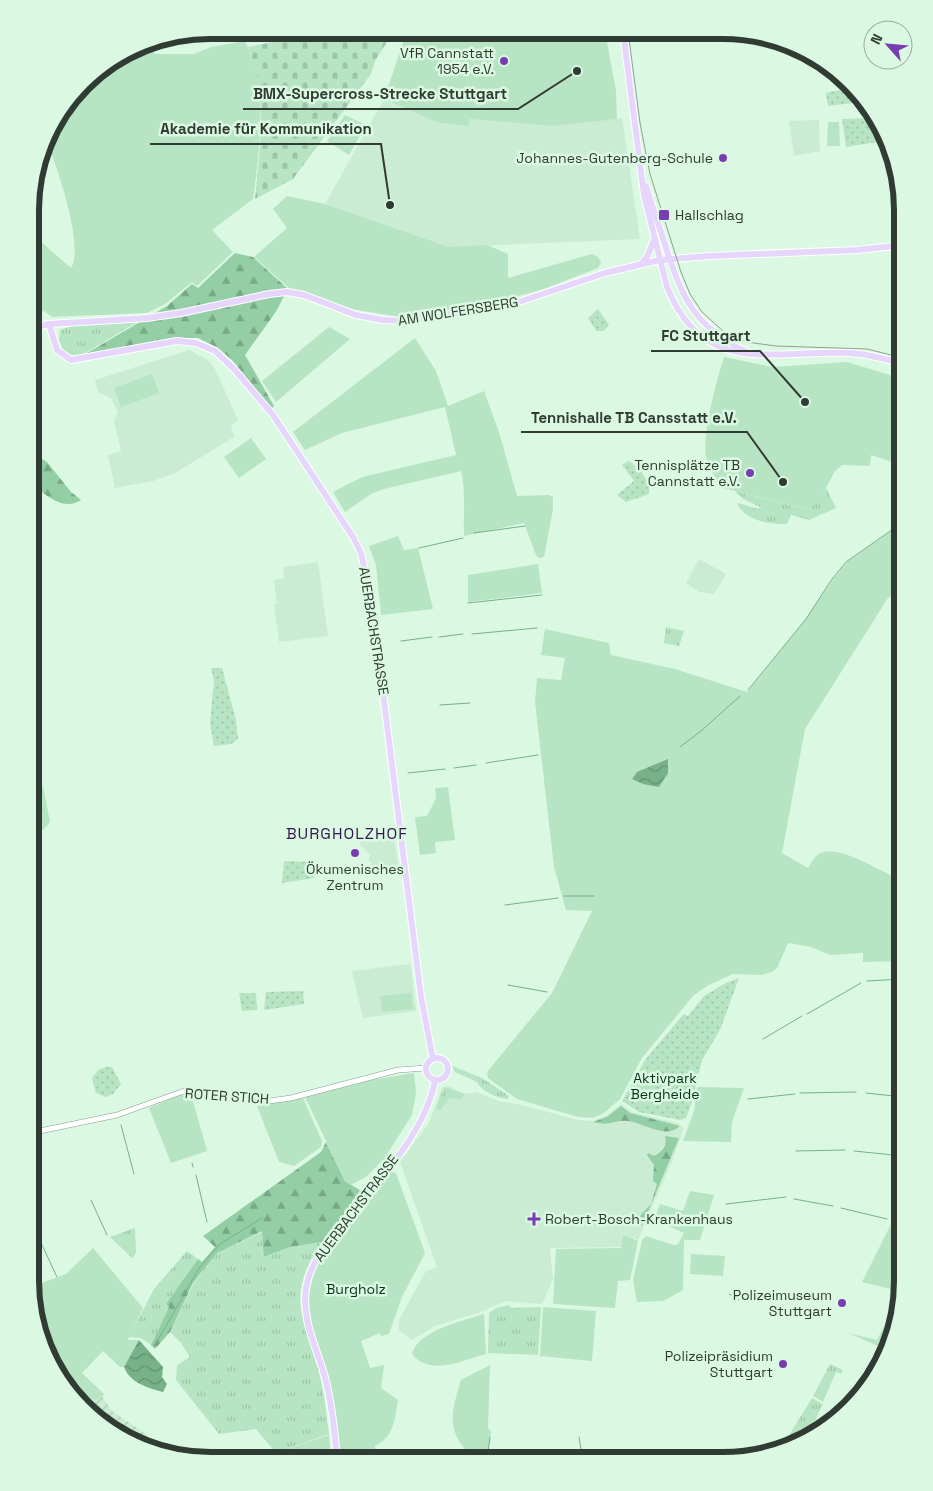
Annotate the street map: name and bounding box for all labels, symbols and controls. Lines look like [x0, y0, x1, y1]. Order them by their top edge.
north arrow [863, 20, 913, 70]
text: N [866, 31, 887, 47]
place label: VfR Cannstatt 1954 e.V. [400, 44, 494, 78]
marker: VfR Cannstatt 1954 e.V. [498, 55, 510, 67]
callout: BMX-Supercross-Strecke Stuttgart [243, 79, 518, 109]
text: BMX-Supercross-Strecke Stuttgart [253, 84, 507, 103]
callout: Akademie für Kommunikation [150, 114, 381, 144]
text: Akademie für Kommunikation [160, 119, 372, 138]
place label: Johannes-Gutenberg-Schule [516, 149, 713, 167]
marker: Johannes-Gutenberg-Schule [717, 152, 729, 164]
place label: Hallschlag [675, 206, 744, 224]
marker: Hallschlag [657, 208, 671, 222]
street label: AM WOLFERSBERG [397, 293, 519, 329]
callout: FC Stuttgart [651, 321, 760, 351]
text: FC Stuttgart [661, 326, 751, 345]
callout: Tennishalle TB Cansstatt e.V. [521, 402, 747, 432]
text: Tennishalle TB Cansstatt e.V. [531, 408, 737, 427]
place label: Tennisplätze TB Cannstatt e.V. [634, 456, 740, 490]
marker: Tennisplätze TB Cannstatt e.V. [744, 467, 756, 479]
street label: AUERBACHSTRASSE [355, 566, 393, 697]
district label: BURGHOLZHOF [286, 823, 408, 844]
marker: Ökumenisches Zentrum [349, 847, 361, 859]
place label: Ökumenisches Zentrum [306, 860, 404, 894]
park label: Aktivpark Bergheide [630, 1069, 700, 1103]
street label: ROTER STICH [184, 1084, 270, 1108]
street label: AUERBACHSTRASSE [310, 1151, 402, 1265]
place label: Robert-Bosch-Krankenhaus [545, 1210, 733, 1228]
marker: Robert-Bosch-Krankenhaus [527, 1212, 541, 1226]
park label: Burgholz [326, 1280, 386, 1298]
place label: Polizeimuseum Stuttgart [733, 1286, 832, 1320]
marker: Polizeimuseum Stuttgart [836, 1297, 848, 1309]
place label: Polizeipräsidium Stuttgart [665, 1347, 773, 1381]
marker: Polizeipräsidium Stuttgart [777, 1358, 789, 1370]

